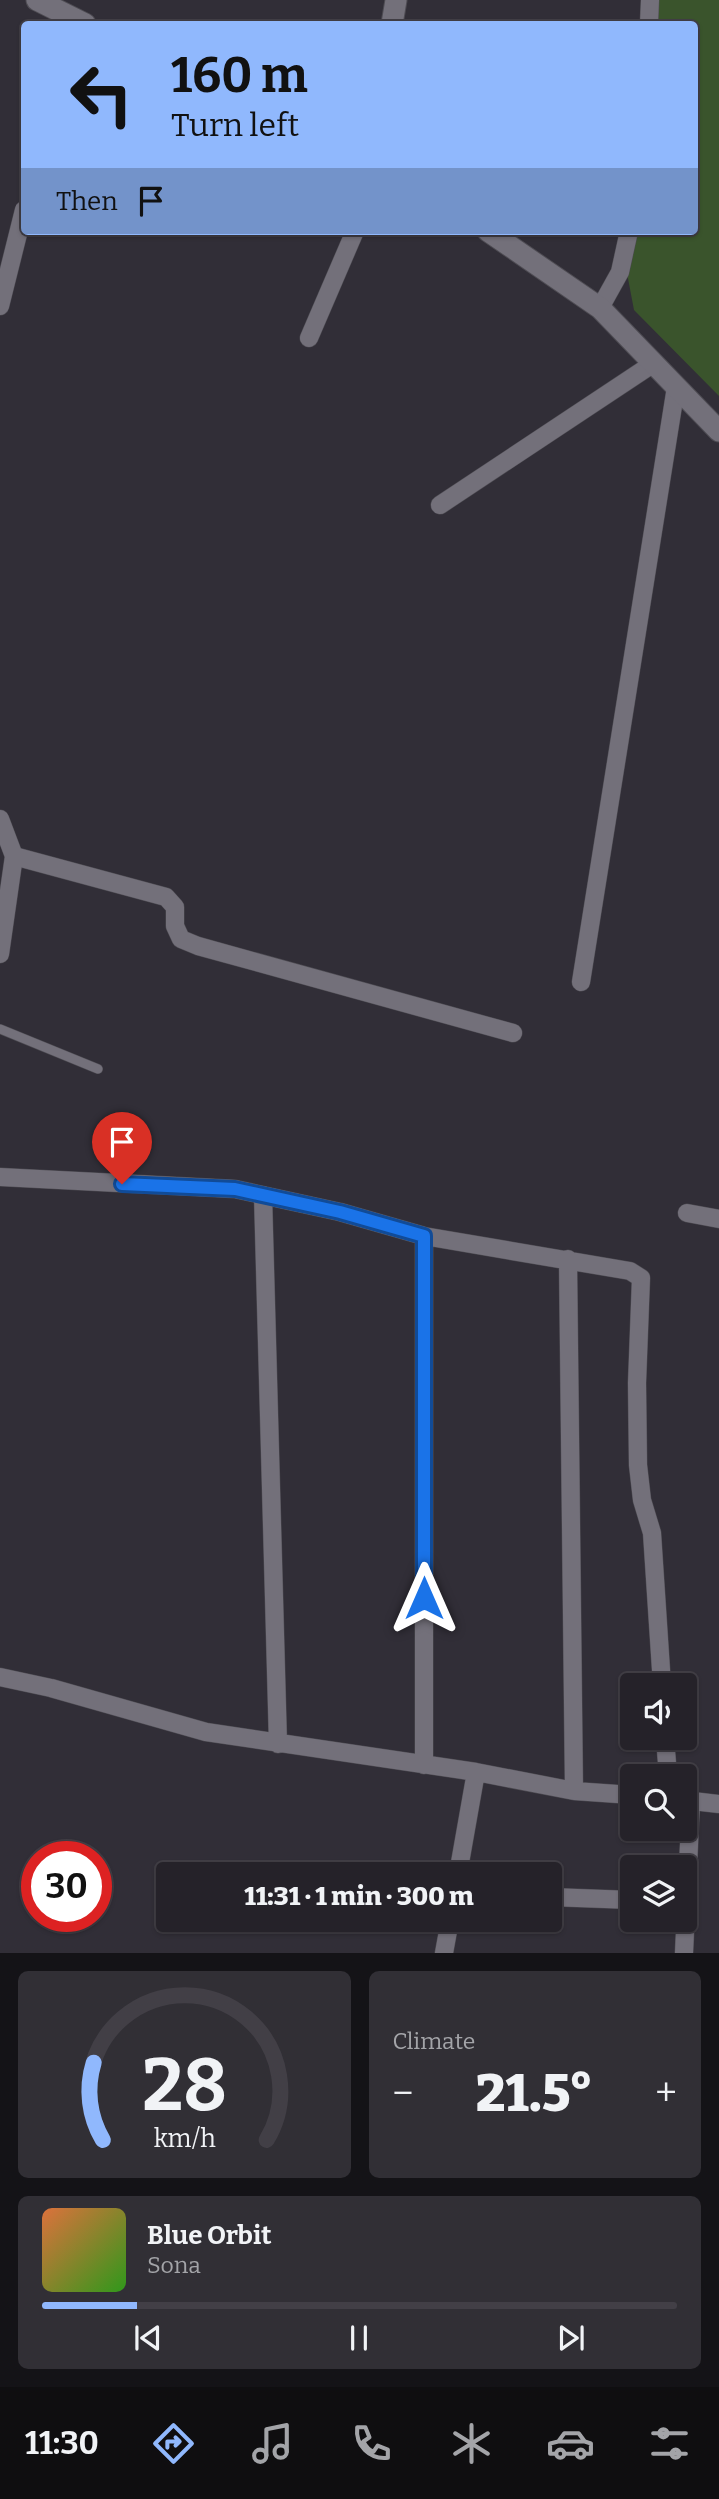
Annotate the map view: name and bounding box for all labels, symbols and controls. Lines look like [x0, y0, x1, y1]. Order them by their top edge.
text: 160 m [171, 46, 308, 105]
icon: left [56, 49, 147, 140]
text: Turn left [171, 106, 299, 144]
icon: arrive [132, 182, 170, 220]
text: Then [56, 186, 118, 217]
pin [92, 1112, 152, 1184]
icon: arrive [103, 1123, 141, 1161]
position arrow [387, 1561, 461, 1635]
map controls [620, 1673, 697, 1932]
button: sound [620, 1673, 697, 1750]
button: search [620, 1764, 697, 1841]
speed limit sign: 30 [21, 1841, 112, 1932]
button: layers [620, 1855, 697, 1932]
text: 11:31 · 1 min · 300 m [244, 1881, 474, 1912]
text: Climate [393, 2027, 475, 2055]
text: 28 [142, 2043, 227, 2130]
text: 21.5° [476, 2062, 593, 2125]
text: − [393, 2070, 413, 2116]
text: + [655, 2070, 677, 2116]
text: km/h [153, 2124, 216, 2154]
text: Blue Orbit [147, 2220, 271, 2251]
text: Sona [147, 2251, 201, 2279]
icon: previous [129, 2319, 167, 2357]
icon: pause [340, 2319, 378, 2357]
icon: next [552, 2319, 590, 2357]
icon: directions [149, 2419, 198, 2468]
icon: music [248, 2419, 297, 2468]
icon: phone [347, 2419, 396, 2468]
icon: climate [447, 2419, 496, 2468]
icon: car [546, 2419, 595, 2468]
icon: filters [645, 2419, 694, 2468]
text: 11:30 [25, 2424, 99, 2462]

